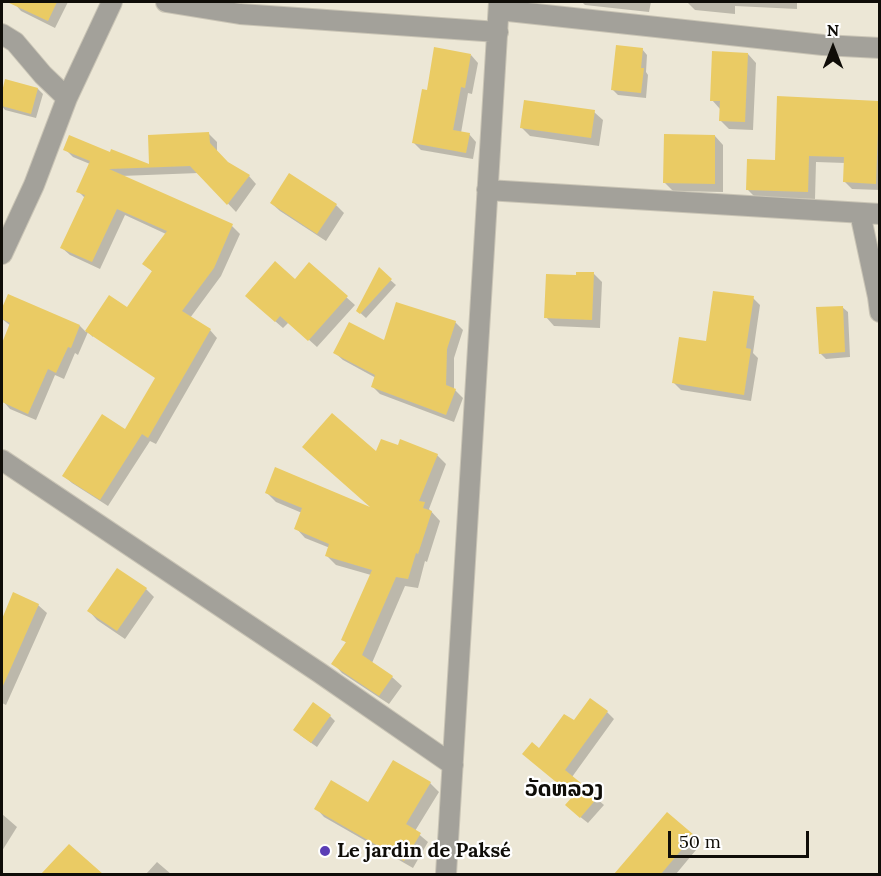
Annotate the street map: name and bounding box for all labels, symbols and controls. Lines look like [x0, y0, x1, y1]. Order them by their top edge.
north arrow [803, 18, 863, 78]
text: N [827, 20, 839, 40]
district label: ວັດຫລວງ [525, 777, 603, 803]
scale bar [671, 819, 812, 857]
text: 50 m [679, 830, 721, 853]
place label: Le jardin de Paksé [337, 839, 511, 863]
marker: Le jardin de Paksé [318, 844, 332, 858]

